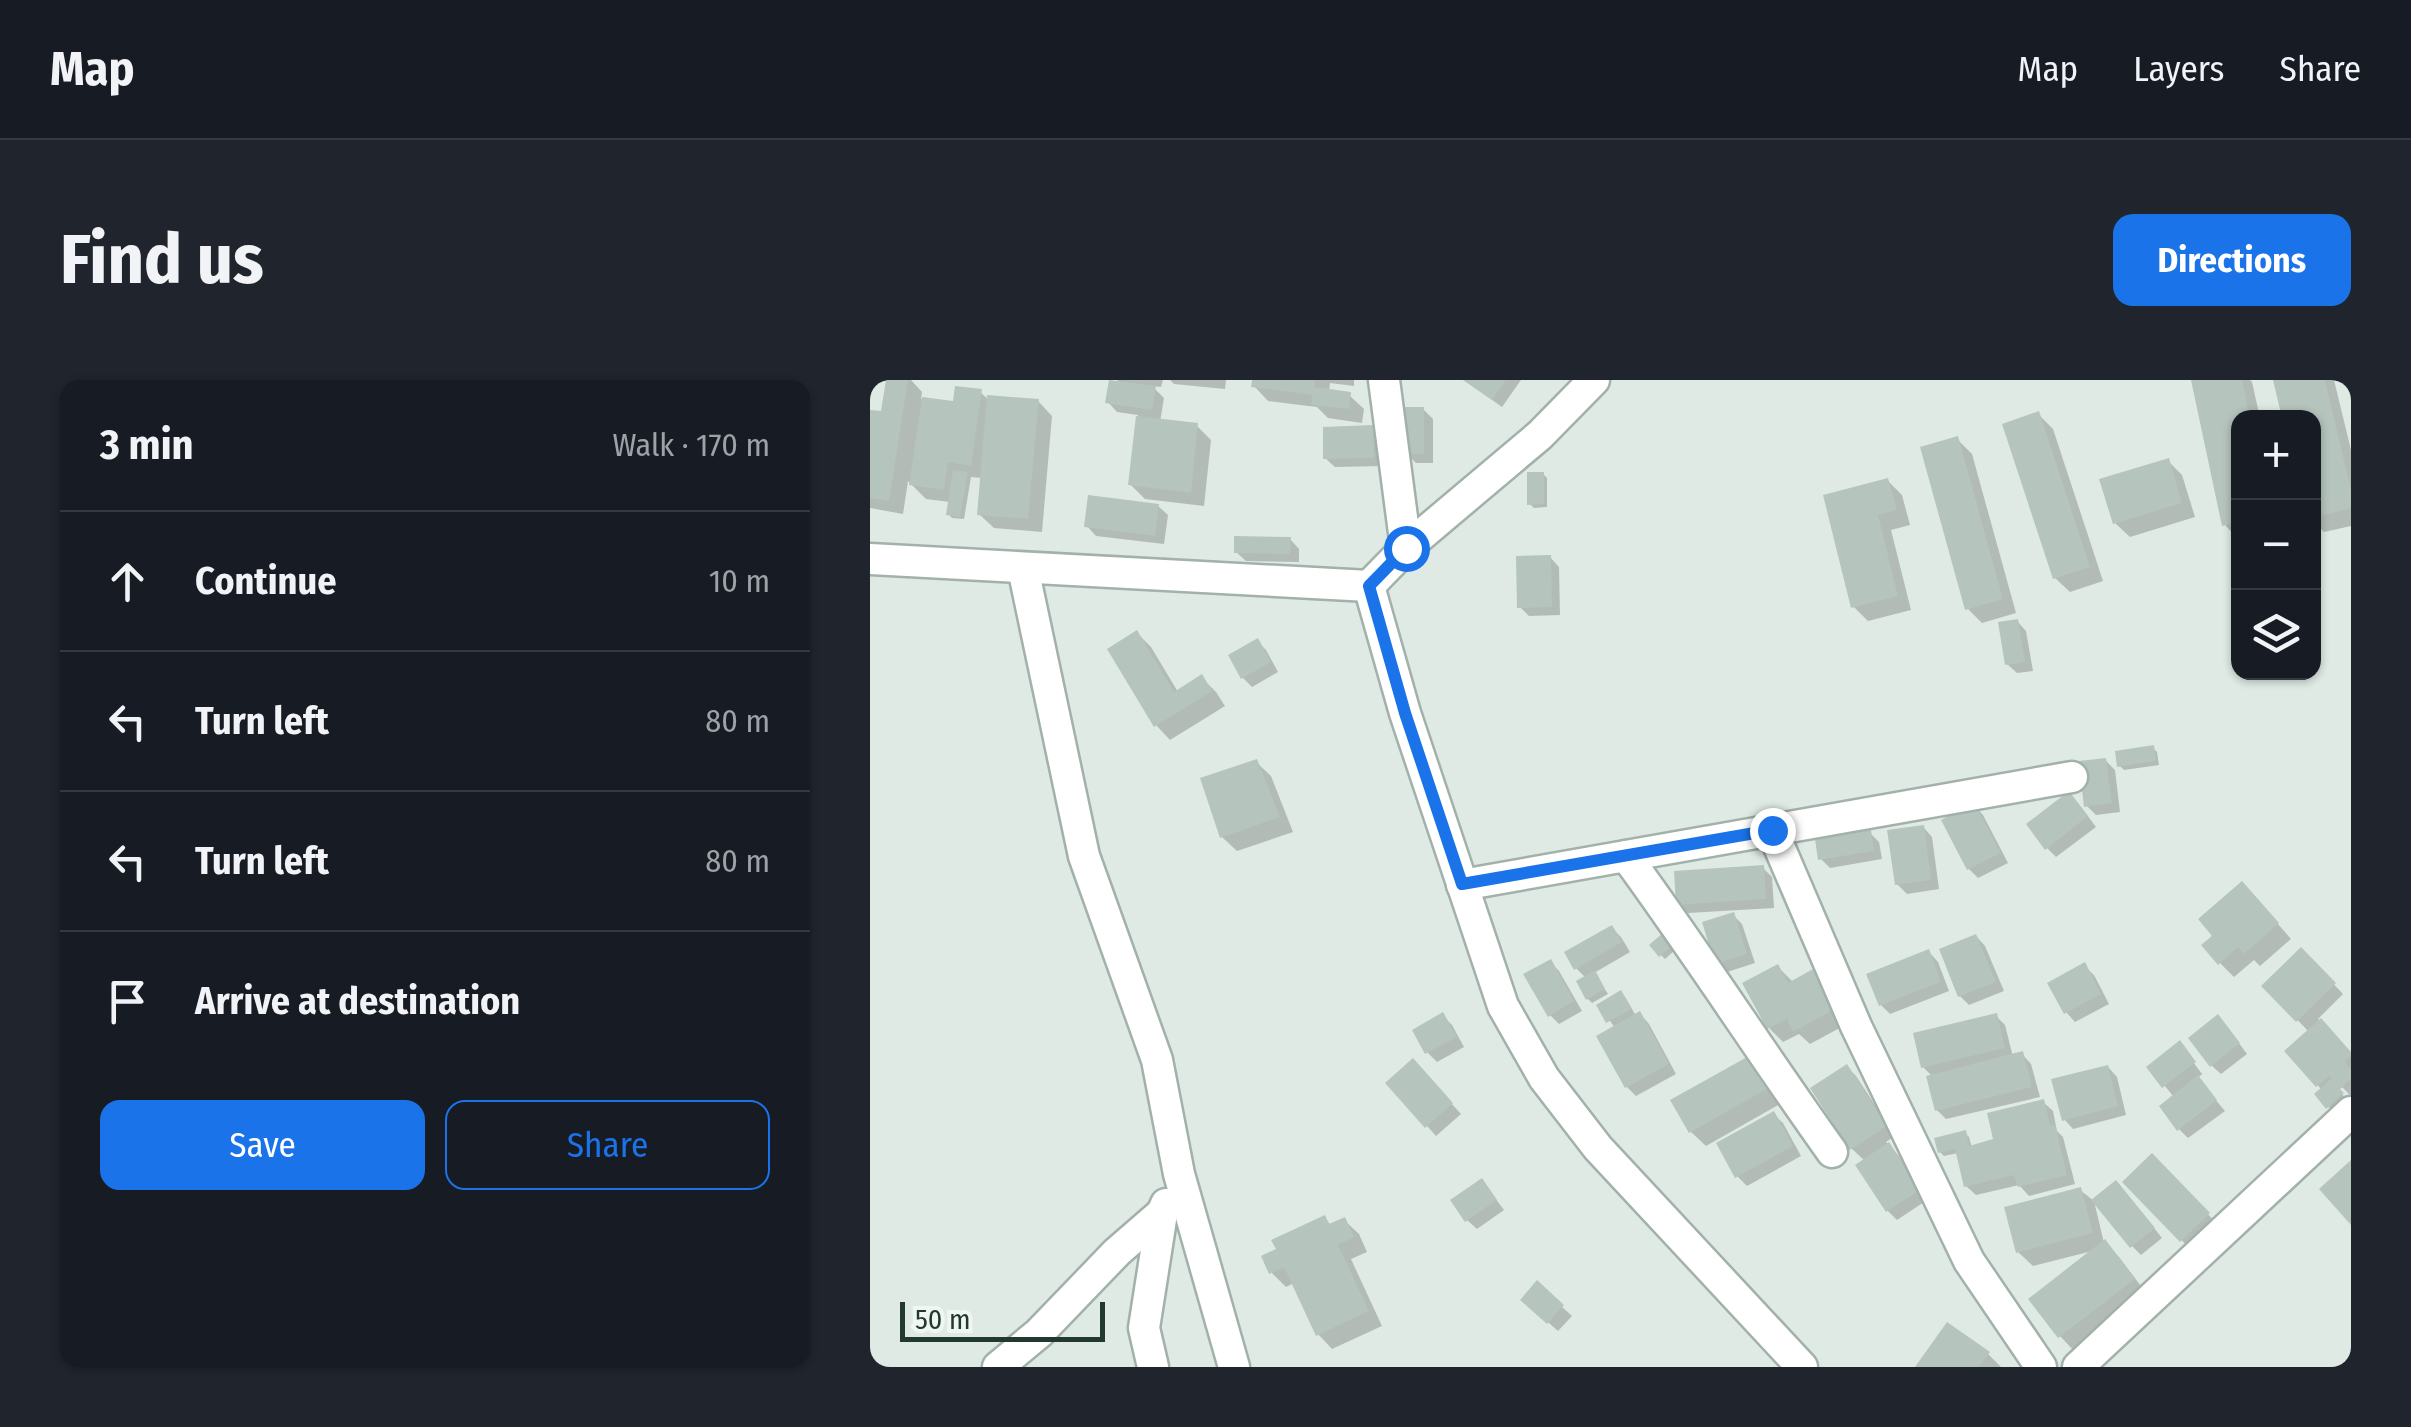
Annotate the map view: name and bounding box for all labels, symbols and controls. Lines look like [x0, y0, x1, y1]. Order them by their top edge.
text: Map [50, 40, 134, 98]
text: Map [2018, 48, 2078, 90]
text: Layers [2133, 48, 2225, 90]
text: Share [2280, 48, 2361, 90]
button: Directions [2113, 214, 2351, 306]
text: Find us [60, 218, 264, 302]
map controls [2231, 410, 2321, 680]
button: + [2231, 410, 2321, 500]
text: 3 min [100, 420, 194, 470]
text: Walk · 170 m [613, 426, 770, 464]
button: − [2231, 500, 2321, 590]
route start [1384, 526, 1430, 572]
icon: ahead [100, 554, 155, 609]
text: Continue [195, 558, 336, 604]
text: 10 m [709, 562, 770, 600]
button: layers [2231, 590, 2321, 680]
icon: left [100, 694, 155, 749]
text: Turn left [195, 698, 329, 744]
text: 80 m [705, 702, 770, 740]
route end [1750, 808, 1796, 854]
icon: left [100, 834, 155, 889]
text: Turn left [195, 838, 329, 884]
text: 80 m [705, 842, 770, 880]
icon: arrive [100, 974, 155, 1029]
text: Arrive at destination [195, 978, 520, 1024]
button: Save [100, 1100, 425, 1190]
button: Share [445, 1100, 770, 1190]
scale bar [900, 1297, 1105, 1341]
text: 50 m [915, 1303, 971, 1336]

